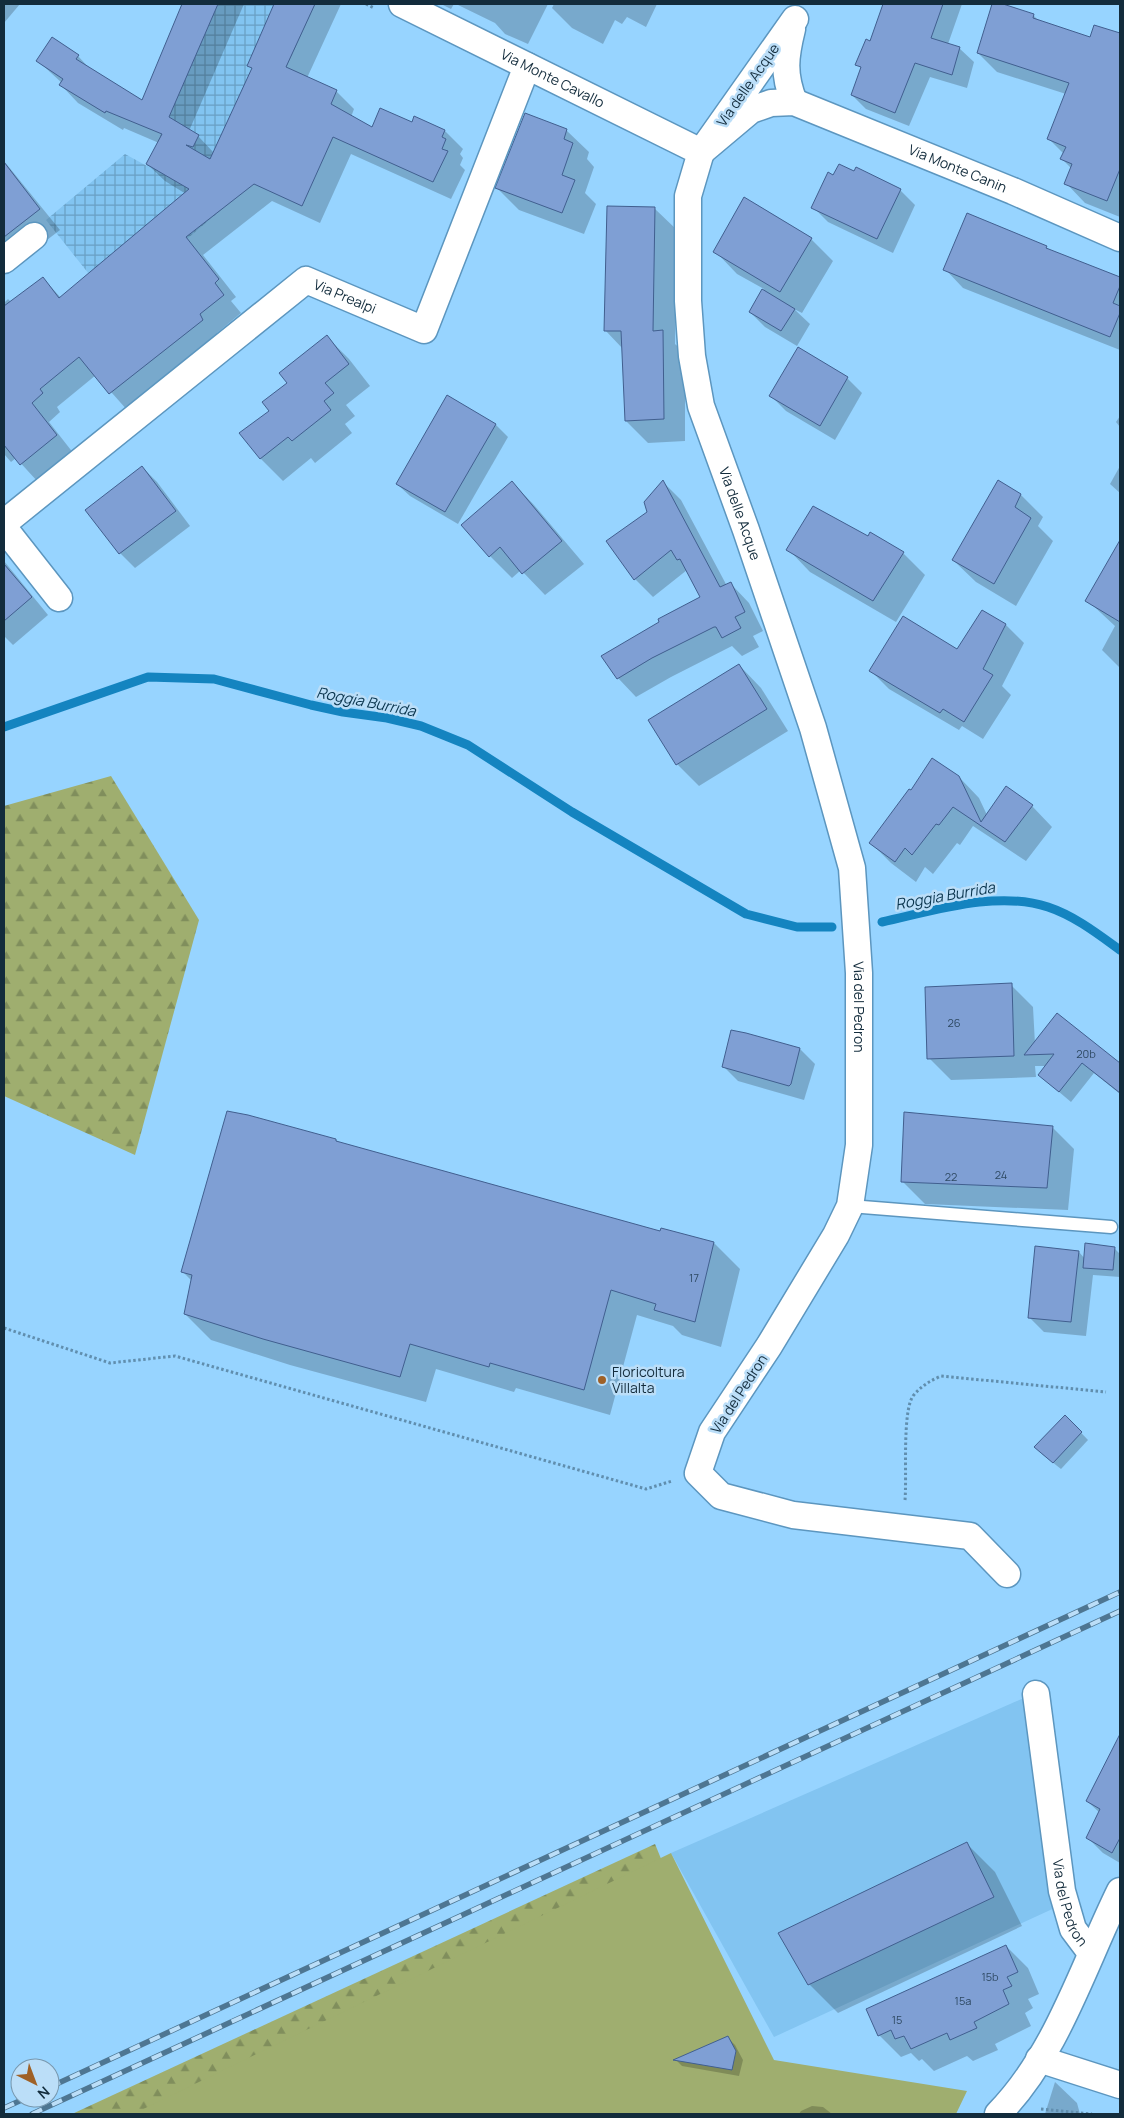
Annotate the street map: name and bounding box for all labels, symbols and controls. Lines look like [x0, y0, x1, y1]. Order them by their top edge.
street label: Via delle Acque [712, 39, 783, 130]
street label: Via Monte Cavallo [498, 44, 608, 112]
street label: Via Monte Canin [906, 140, 1010, 197]
street label: Via Prealpi [311, 274, 379, 318]
street label: Via delle Acque [715, 464, 766, 563]
water label: Roggia Burrida [315, 682, 418, 722]
water label: Roggia Burrida [894, 876, 997, 915]
street label: Via del Pedron [849, 961, 869, 1053]
house number: 26 [947, 1015, 961, 1030]
house number: 20b [1076, 1046, 1096, 1061]
house number: 24 [995, 1167, 1007, 1182]
house number: 22 [945, 1169, 957, 1184]
house number: 17 [689, 1270, 699, 1285]
street label: Via del Pedron [706, 1350, 771, 1437]
place label: Floricoltura Villalta [612, 1362, 684, 1397]
marker: Floricoltura Villalta [596, 1374, 608, 1386]
street label: Via del Pedron [1049, 1858, 1093, 1950]
house number: 15b [981, 1969, 999, 1984]
house number: 15a [955, 1993, 971, 2008]
house number: 15 [892, 2012, 902, 2027]
north arrow [10, 2058, 60, 2108]
text: N [34, 2083, 54, 2103]

